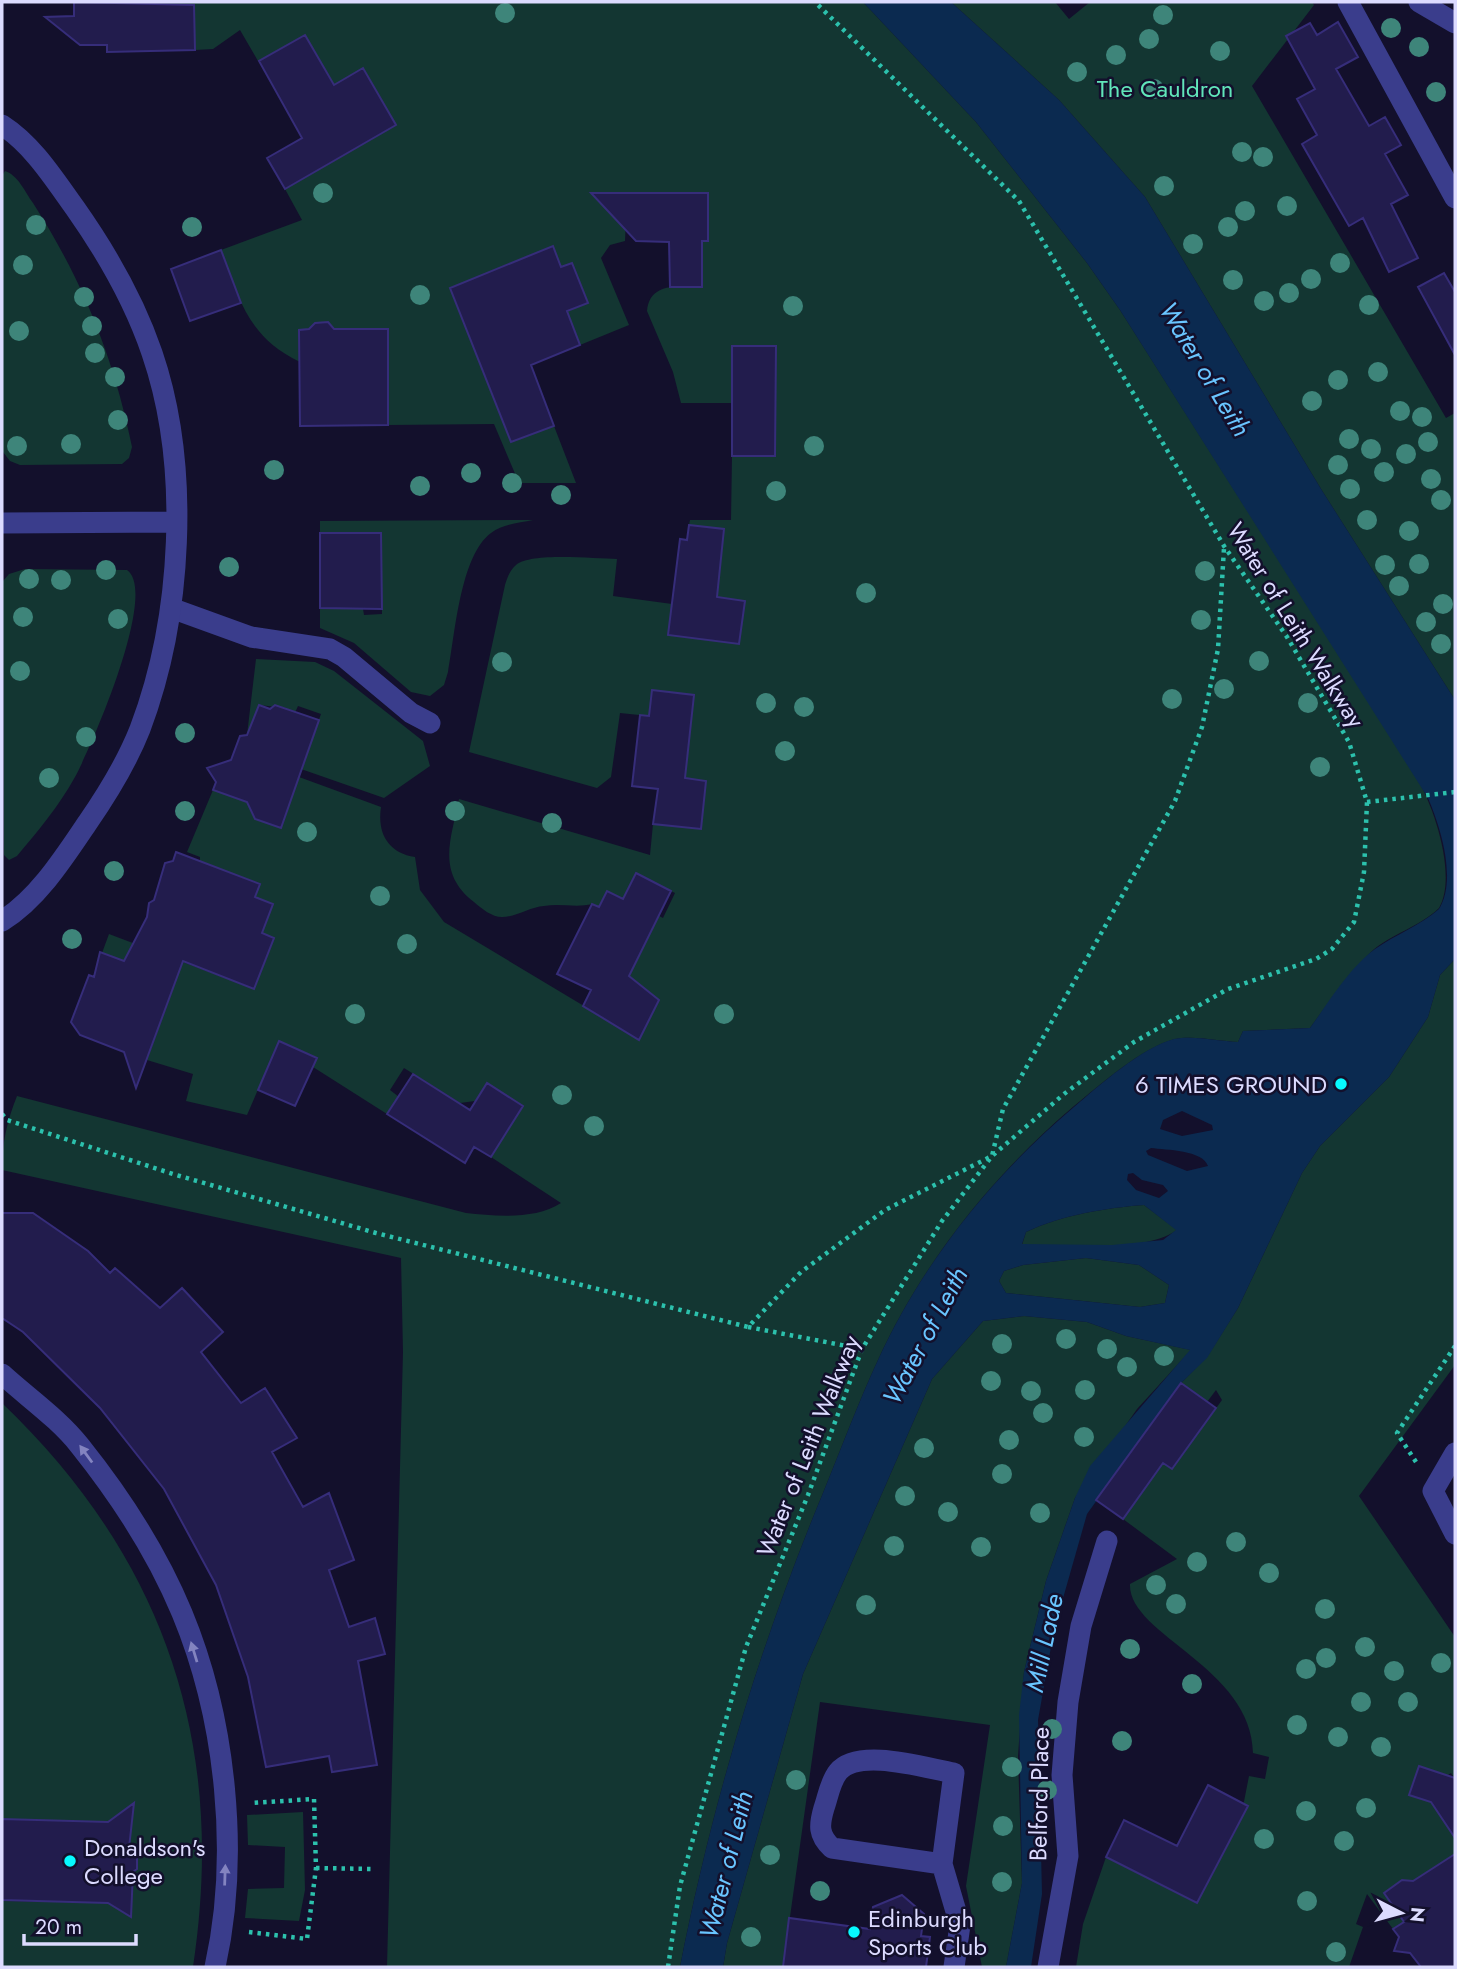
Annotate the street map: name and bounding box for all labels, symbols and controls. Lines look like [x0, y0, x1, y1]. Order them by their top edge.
park label: The Cauldron [1097, 71, 1233, 106]
water label: Water of Leith [1150, 294, 1260, 444]
street label: Water of Leith Walkway [1219, 516, 1374, 735]
place label: 6 TIMES GROUND [1135, 1067, 1327, 1102]
marker: 6 TIMES GROUND [1333, 1076, 1349, 1092]
water label: Water of Leith [873, 1260, 977, 1412]
street label: Water of Leith Walkway [748, 1330, 869, 1562]
one-way arrow [78, 1445, 93, 1463]
water label: Mill Lade [1015, 1590, 1073, 1696]
one-way arrow [188, 1641, 198, 1662]
street label: Belford Place [1020, 1727, 1058, 1861]
water label: Water of Leith [689, 1787, 763, 1943]
place label: Donaldson's College [84, 1830, 206, 1893]
marker: Donaldson's College [62, 1853, 78, 1869]
one-way arrow [219, 1864, 231, 1886]
north arrow [1366, 1878, 1436, 1948]
place label: Edinburgh Sports Club [868, 1901, 987, 1964]
scale bar [24, 1902, 136, 1946]
text: N [1403, 1906, 1432, 1924]
text: 20 m [35, 1912, 82, 1942]
marker: Edinburgh Sports Club [846, 1924, 862, 1940]

